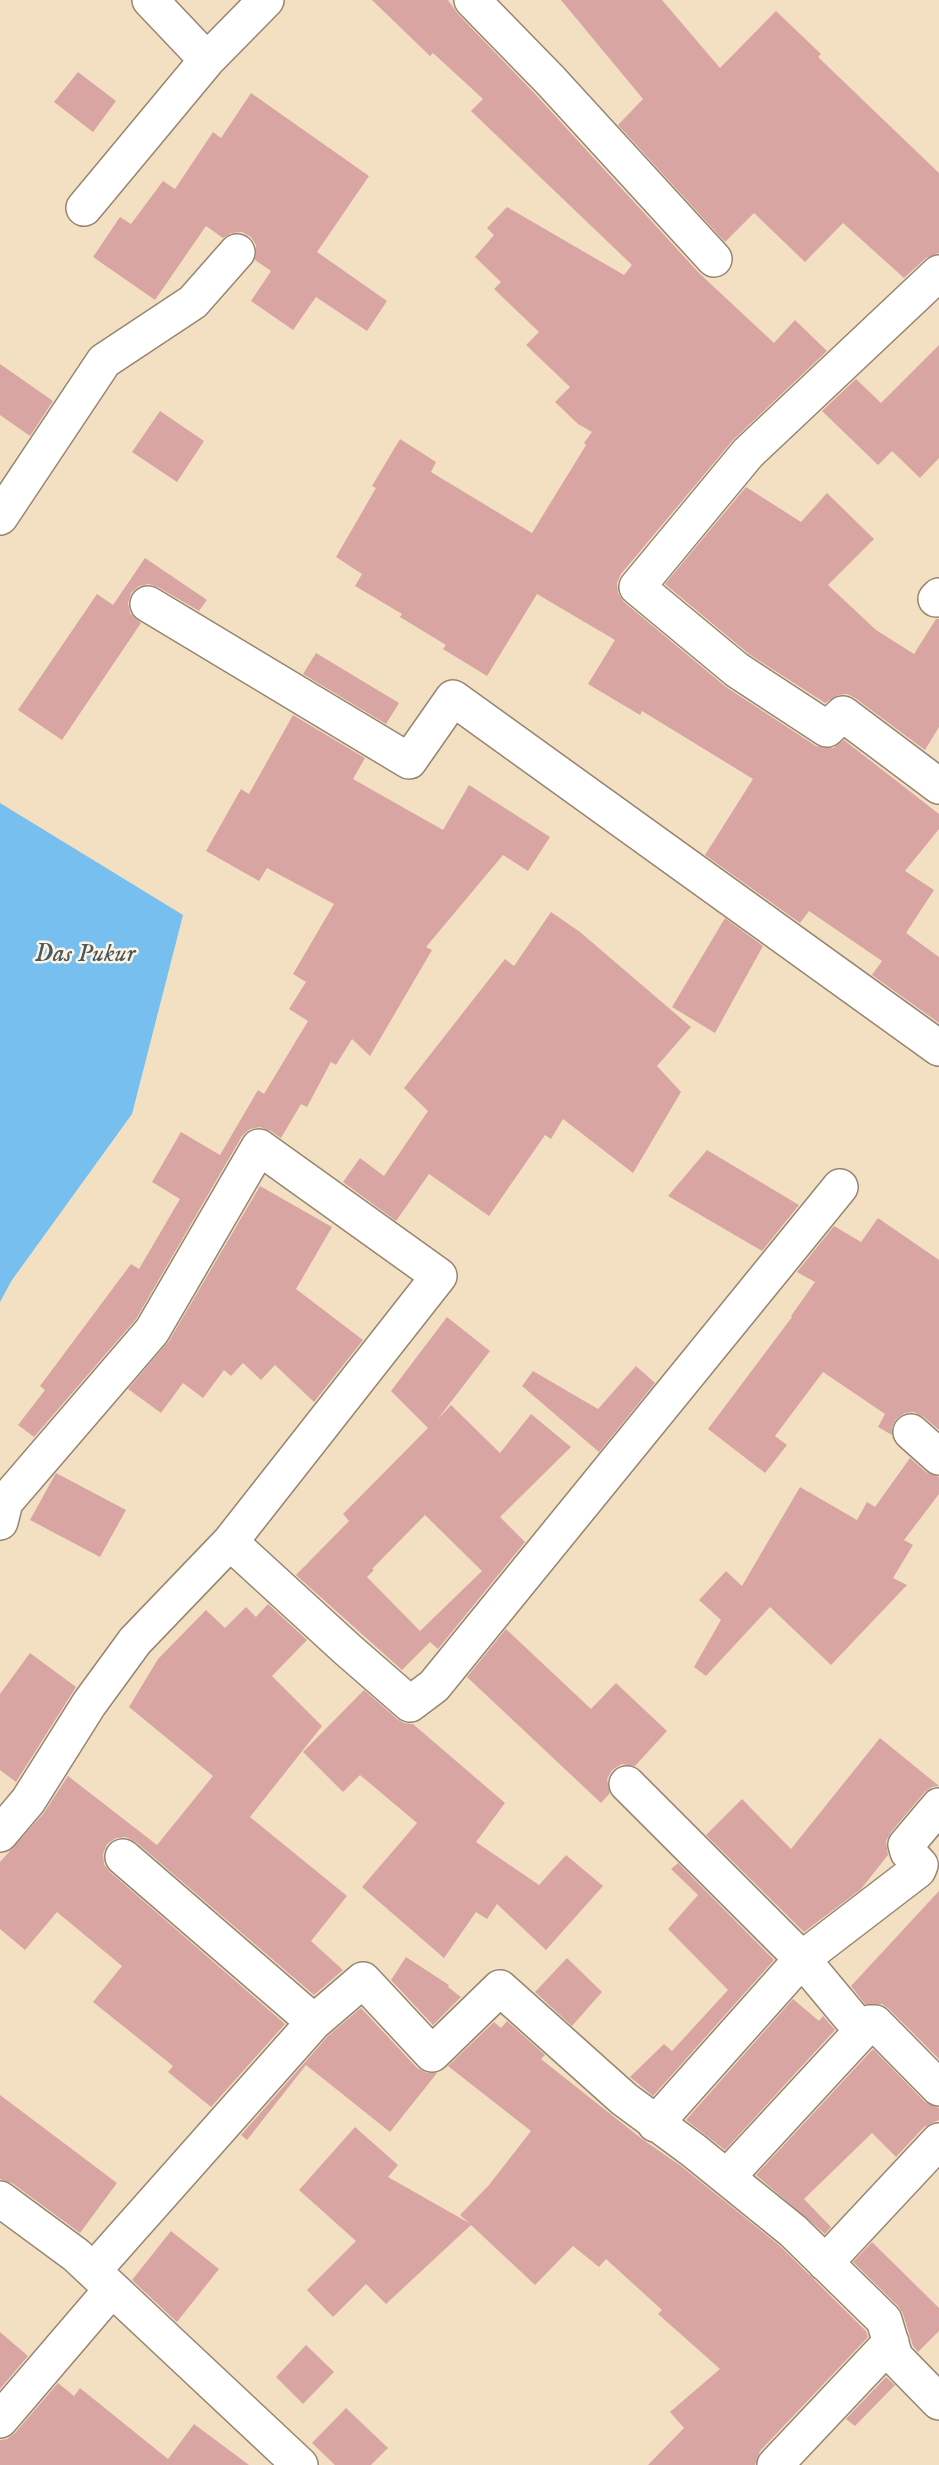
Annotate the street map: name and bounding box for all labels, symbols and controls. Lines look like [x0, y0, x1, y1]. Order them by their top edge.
water label: Das Pukur [35, 940, 135, 972]

